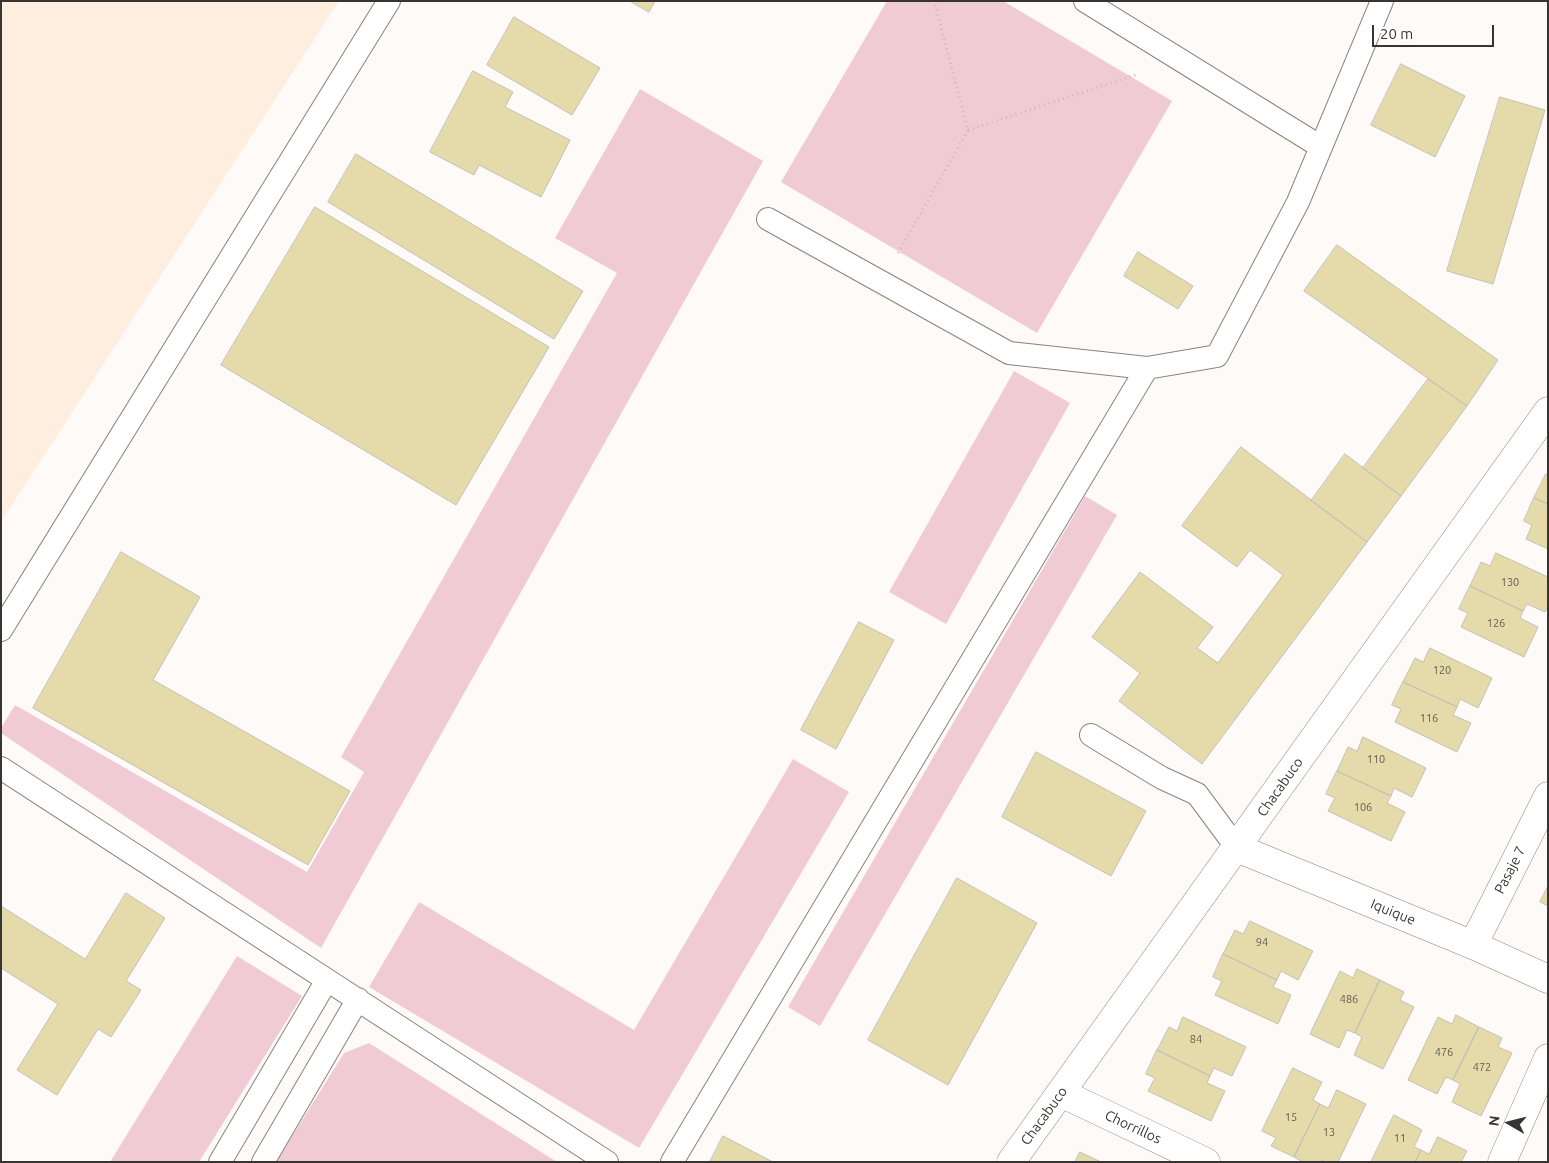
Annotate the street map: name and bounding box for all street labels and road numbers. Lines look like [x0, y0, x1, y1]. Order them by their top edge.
street label: Chacabuco [1254, 754, 1306, 820]
street label: Pasaje 7 [1491, 843, 1529, 897]
street label: Iquique [1368, 895, 1418, 929]
street label: Chacabuco [1017, 1083, 1071, 1149]
street label: Chorrillos [1102, 1107, 1164, 1147]

